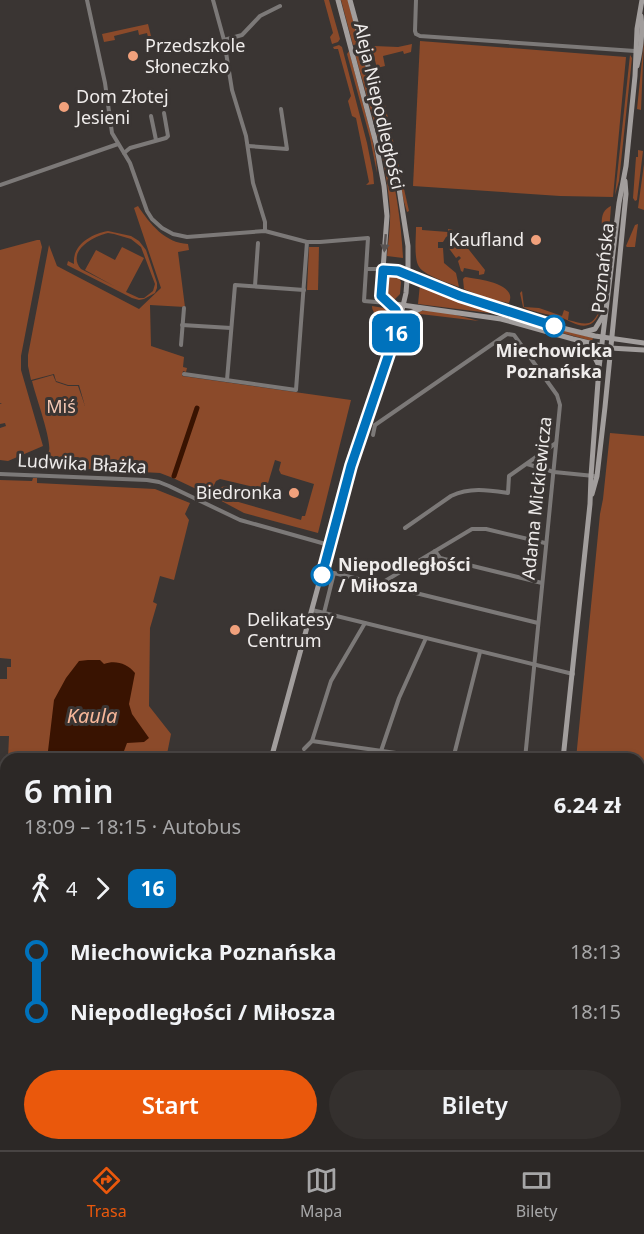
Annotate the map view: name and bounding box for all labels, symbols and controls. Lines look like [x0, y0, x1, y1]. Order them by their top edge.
street label: Aleja Niepodległości [349, 20, 411, 192]
place label: Przedszkole Słoneczko [145, 33, 245, 78]
marker: Przedszkole Słoneczko [126, 49, 140, 63]
place label: Dom Złotej Jesieni [74, 84, 169, 129]
marker: Dom Złotej Jesieni [57, 100, 71, 114]
street label: Poznańska [585, 222, 619, 314]
place label: Kaufland [449, 227, 524, 251]
one-way arrow [380, 233, 390, 252]
marker: Kaufland [529, 233, 543, 247]
line badge: 16 [369, 314, 423, 352]
marker: Miechowicka Poznańska [543, 315, 565, 337]
text: 16 [384, 319, 408, 347]
place label: Miechowicka Poznańska [496, 338, 613, 383]
park label: Miś [46, 394, 76, 418]
street label: Adama Mickiewicza [516, 415, 557, 581]
street label: Ludwika Błażka [17, 448, 147, 478]
place label: Biedronka [196, 480, 282, 504]
marker: Biedronka [287, 486, 301, 500]
place label: Niepodległości / Miłosza [338, 552, 471, 597]
marker: Niepodległości / Miłosza [311, 564, 333, 586]
place label: Delikatesy Centrum [247, 607, 335, 652]
marker: Delikatesy Centrum [228, 623, 242, 637]
water label: Kaula [67, 702, 117, 729]
text: 6 min [24, 768, 114, 813]
text: 6.24 zł [554, 789, 621, 819]
text: 18:09 – 18:15 · Autobus [24, 813, 241, 840]
icon: walk [24, 872, 57, 905]
icon: forward [86, 872, 119, 905]
text: 16 [140, 874, 164, 902]
text: 4 [66, 875, 77, 902]
text: Miechowicka Poznańska [70, 936, 336, 966]
text: 18:13 [570, 938, 621, 965]
text: Niepodległości / Miłosza [70, 996, 336, 1026]
text: 18:15 [570, 998, 621, 1025]
button: Start [24, 1070, 317, 1139]
button: Bilety [329, 1070, 621, 1139]
tab: Trasa [87, 1164, 127, 1222]
tab: Mapa [300, 1164, 342, 1222]
tab: Bilety [516, 1164, 557, 1222]

